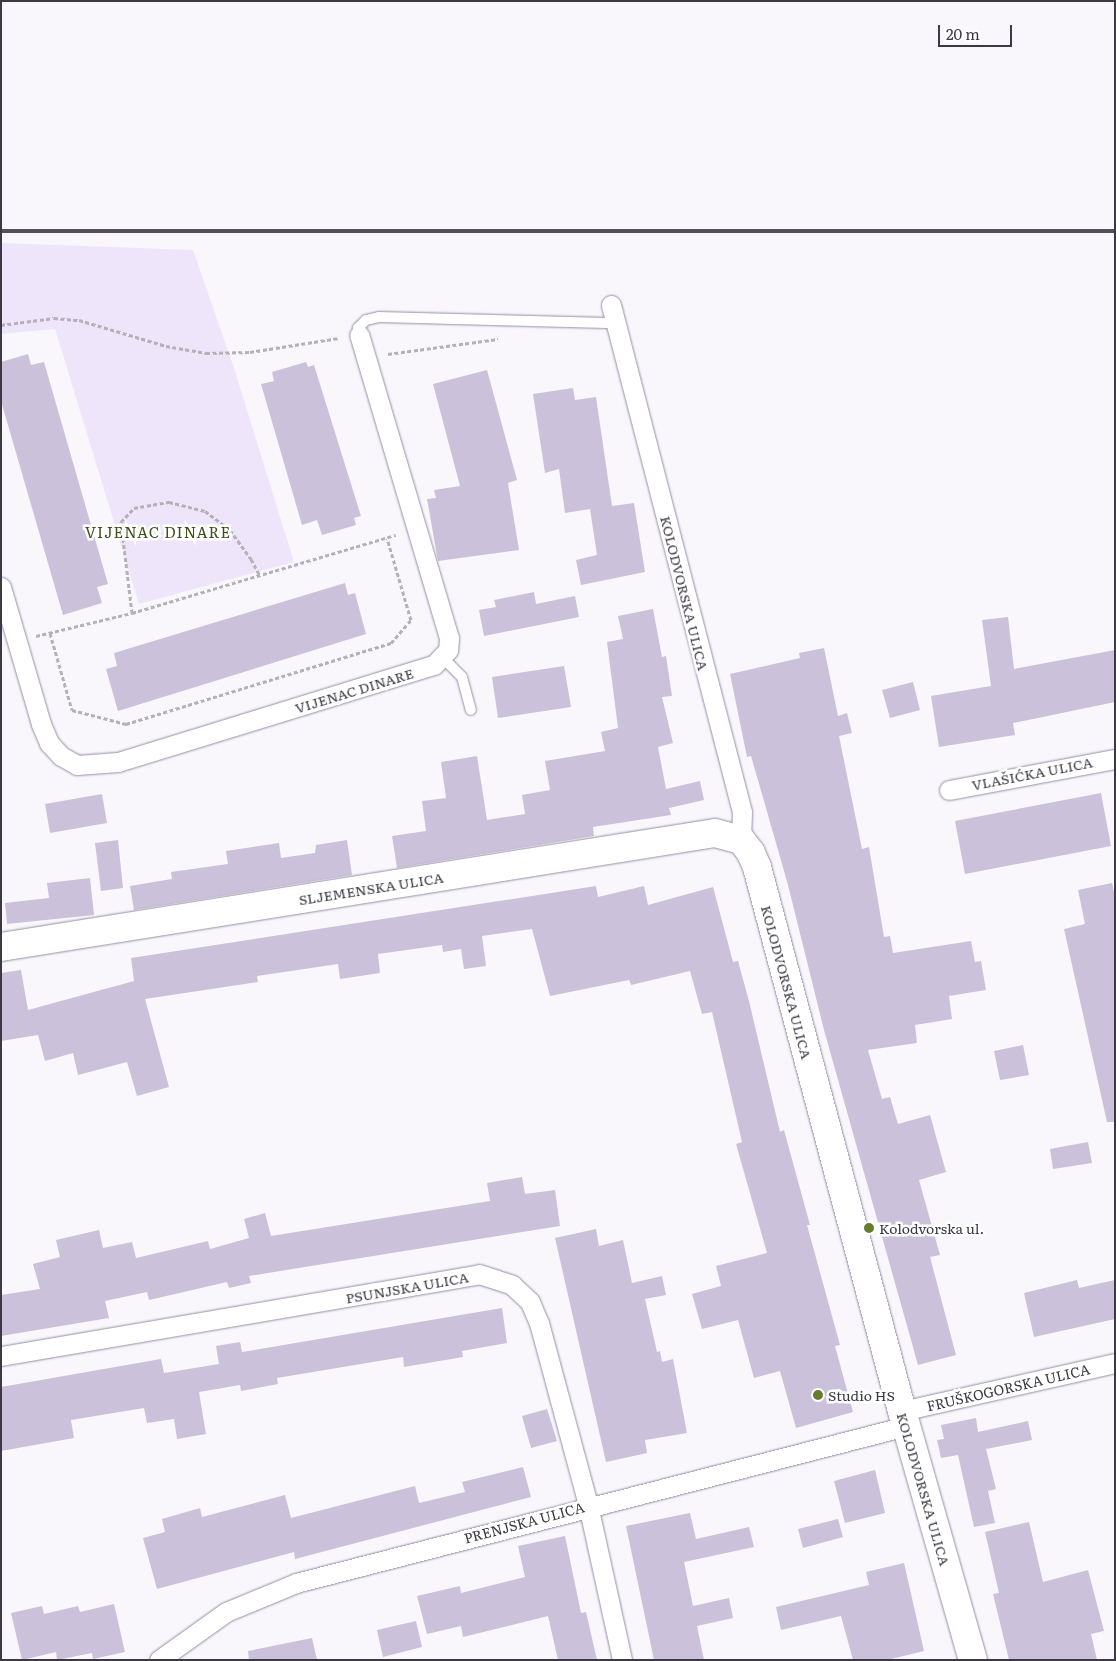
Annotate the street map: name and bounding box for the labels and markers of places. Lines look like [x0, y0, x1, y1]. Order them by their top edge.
place label: Kolodvorska ul. [879, 1220, 984, 1236]
marker: Kolodvorska ul. [863, 1222, 875, 1234]
place label: Studio HS [828, 1387, 895, 1403]
marker: Studio HS [812, 1389, 824, 1401]

